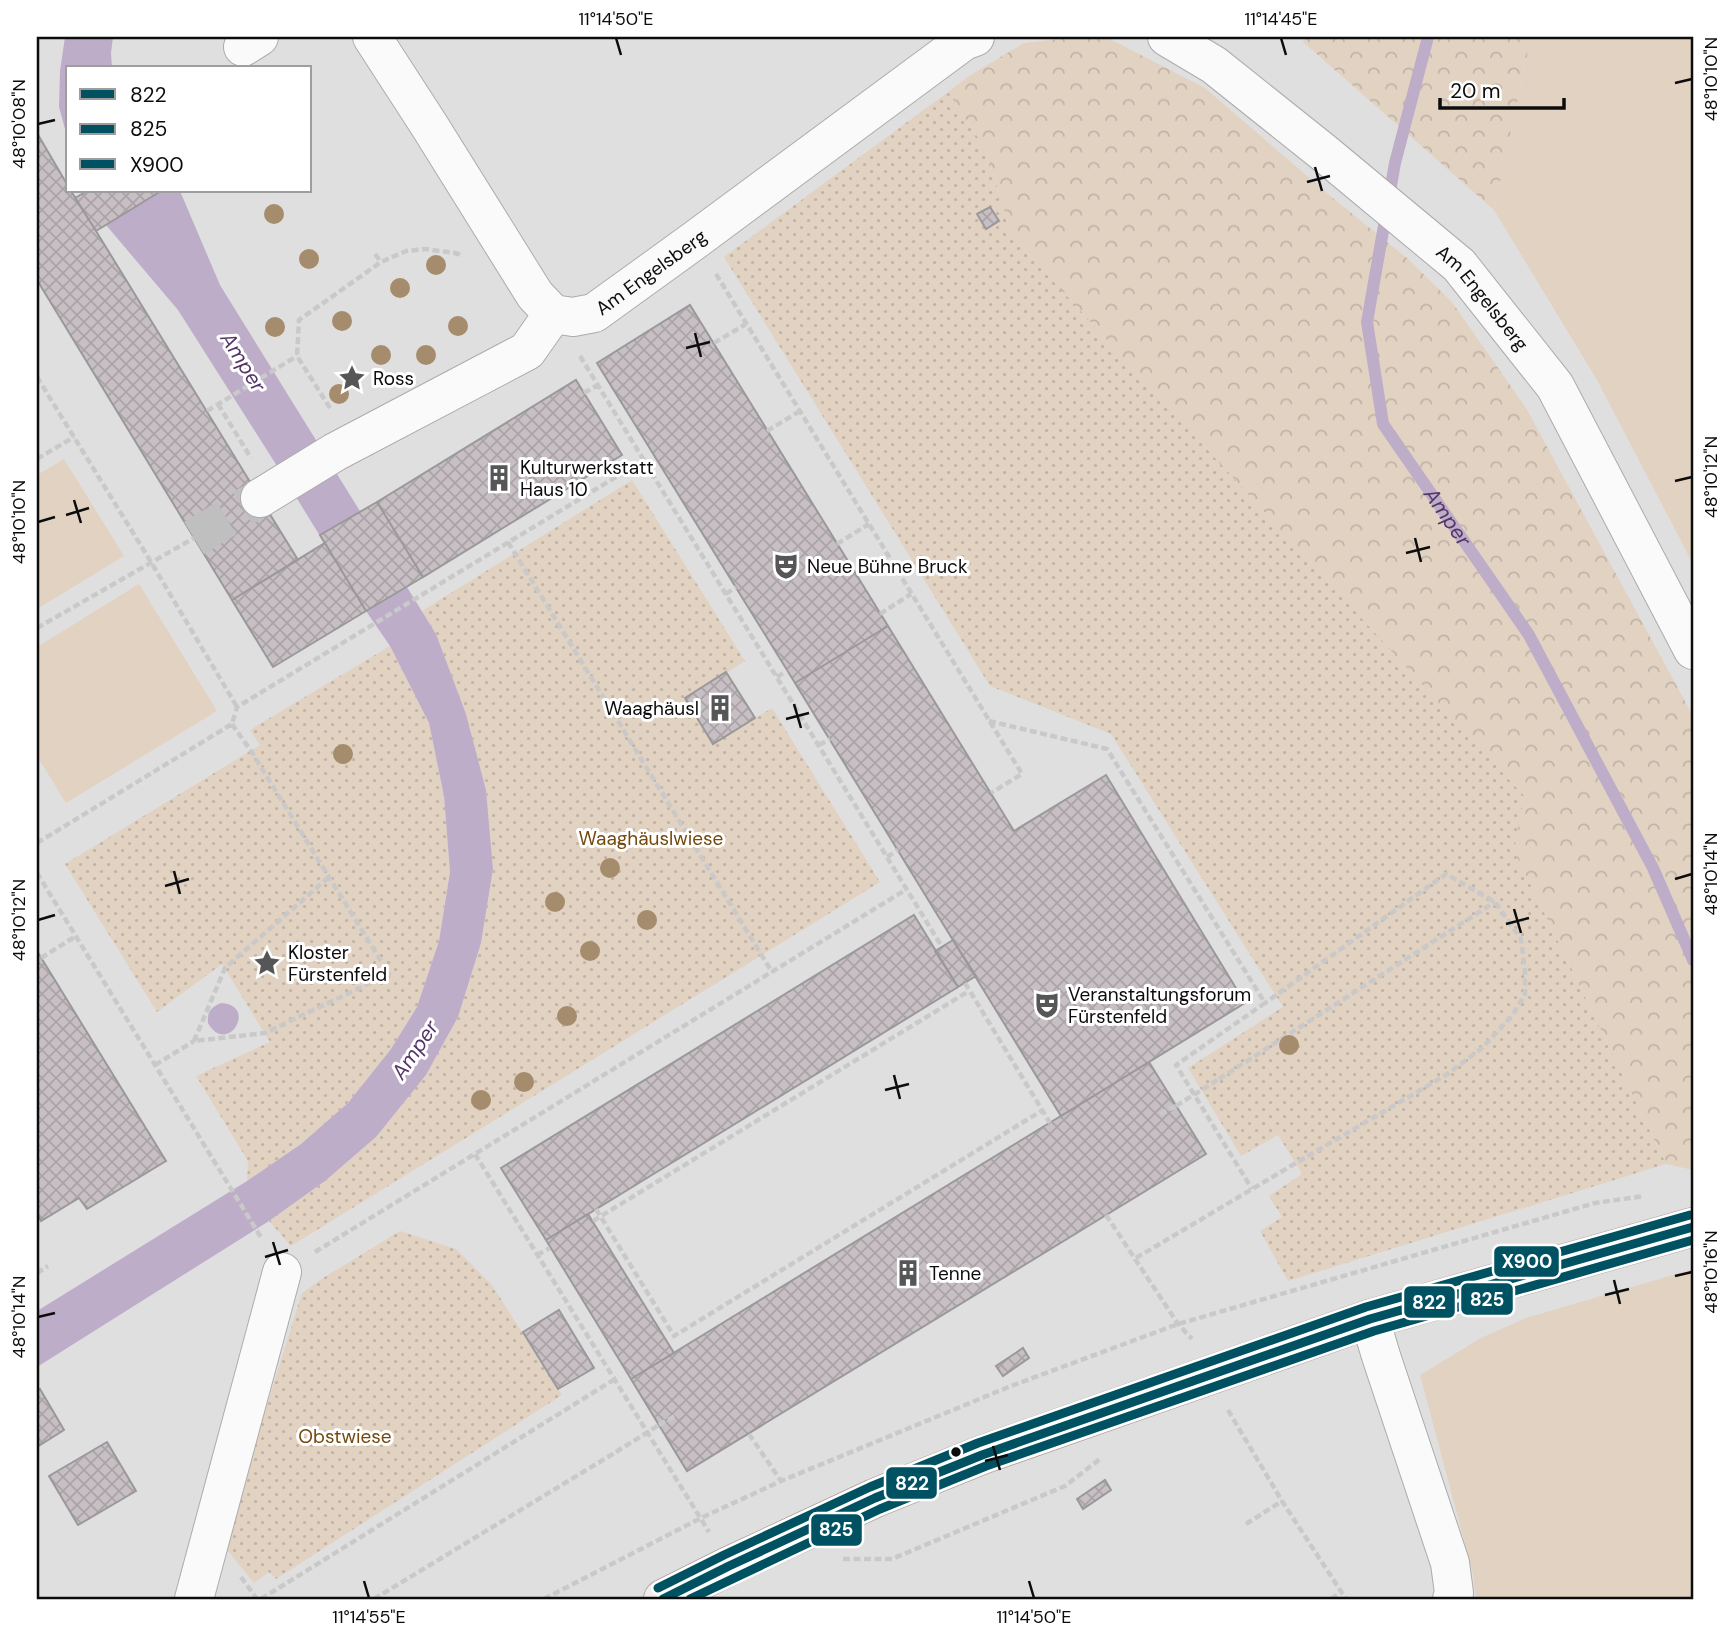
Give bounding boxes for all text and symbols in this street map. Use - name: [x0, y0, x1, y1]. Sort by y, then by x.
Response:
- text: 11°14'50"E: [579, 7, 653, 31]
- text: 11°14'45"E: [1245, 7, 1317, 31]
- text: 48°10'10"N: [1699, 37, 1723, 121]
- legend: [66, 66, 312, 192]
- scale bar: [1440, 66, 1564, 110]
- text: 20 m: [1450, 77, 1501, 105]
- text: 48°10'08"N: [7, 79, 31, 169]
- text: 822: [130, 81, 167, 109]
- text: 825: [130, 115, 167, 143]
- text: X900: [130, 151, 184, 179]
- street label: Am Engelsberg: [590, 223, 712, 321]
- street label: Am Engelsberg: [1431, 239, 1535, 356]
- water label: Amper: [213, 326, 273, 398]
- place icon: Ross: [337, 363, 367, 393]
- place label: Ross: [373, 366, 414, 391]
- text: 48°10'12"N: [1699, 436, 1723, 518]
- place label: Kulturwerkstatt Haus 10: [520, 455, 654, 502]
- building icon: Kulturwerkstatt Haus 10: [484, 463, 514, 493]
- text: 48°10'10"N: [7, 480, 31, 564]
- water label: Amper: [1417, 481, 1478, 553]
- theatre icon: Neue Bühne Bruck: [771, 551, 801, 581]
- place label: Neue Bühne Bruck: [807, 554, 968, 579]
- building icon: Waaghäusl: [705, 693, 735, 723]
- place label: Waaghäusl: [604, 696, 699, 721]
- park label: Waaghäuslwiese: [579, 826, 723, 851]
- text: 48°10'14"N: [1699, 832, 1723, 916]
- text: 48°10'12"N: [7, 879, 31, 961]
- place label: Kloster Fürstenfeld: [288, 940, 387, 987]
- place icon: Kloster Fürstenfeld: [252, 948, 282, 978]
- place label: Veranstaltungsforum Fürstenfeld: [1068, 982, 1251, 1029]
- theatre icon: Veranstaltungsforum Fürstenfeld: [1032, 990, 1062, 1020]
- water label: Amper: [385, 1014, 446, 1086]
- text: 48°10'16"N: [1699, 1230, 1723, 1314]
- line badge: X900: [1493, 1245, 1560, 1278]
- text: X900: [1502, 1249, 1552, 1274]
- building icon: Tenne: [893, 1258, 923, 1288]
- place label: Tenne: [929, 1261, 981, 1286]
- text: 48°10'14"N: [7, 1275, 31, 1359]
- line badge: 825: [1460, 1282, 1514, 1316]
- line badge: 822: [1403, 1285, 1456, 1319]
- text: 825: [1470, 1287, 1504, 1312]
- text: 822: [1412, 1290, 1446, 1315]
- park label: Obstwiese: [298, 1424, 392, 1449]
- unlabelled marker: [949, 1445, 963, 1459]
- line badge: 822: [885, 1466, 938, 1500]
- text: 822: [895, 1471, 929, 1496]
- line badge: 825: [810, 1513, 863, 1547]
- text: 825: [819, 1517, 853, 1542]
- text: 11°14'55"E: [332, 1605, 406, 1629]
- text: 11°14'50"E: [997, 1605, 1071, 1629]

